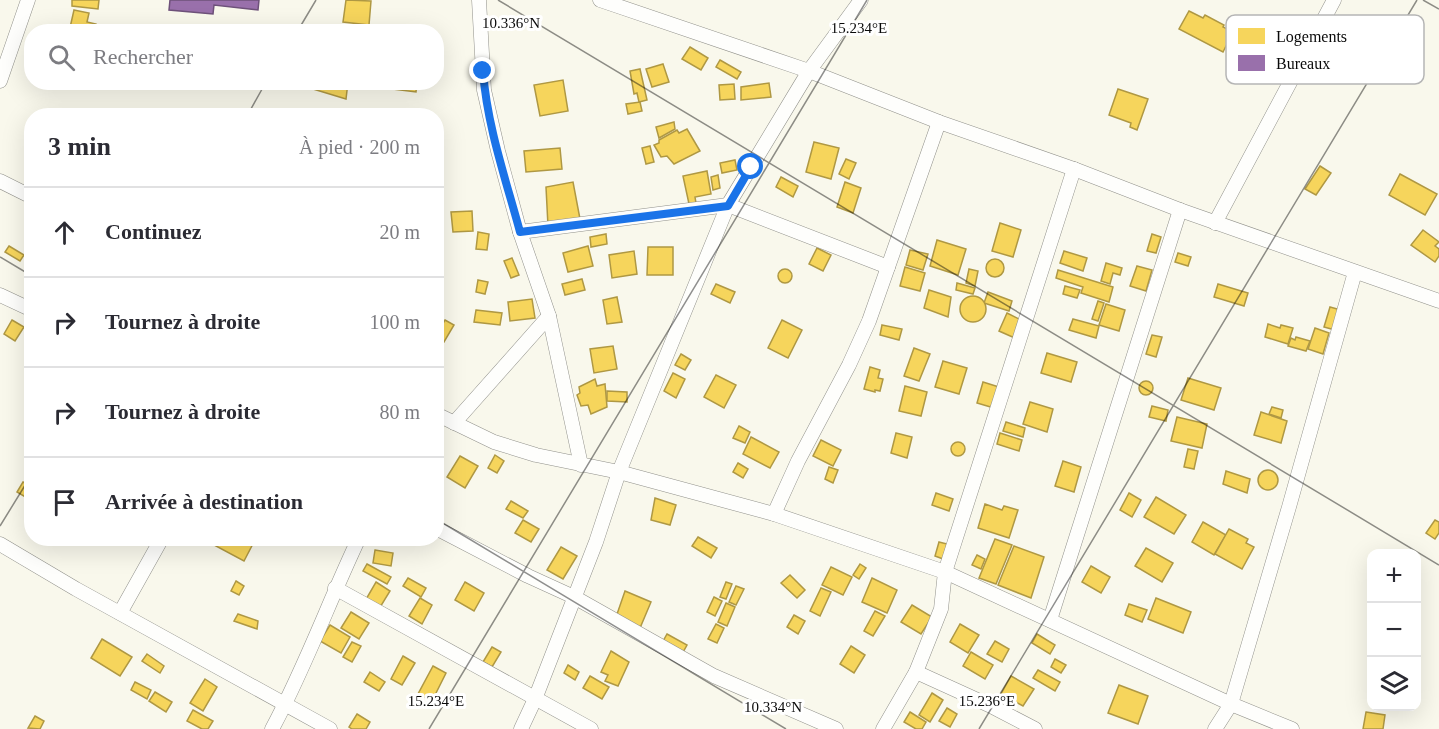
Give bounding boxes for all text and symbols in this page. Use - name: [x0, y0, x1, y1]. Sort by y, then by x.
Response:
- text: 10.336°N: [482, 15, 540, 31]
- legend: [1226, 15, 1424, 84]
- text: 15.234°E: [831, 20, 887, 36]
- search box: [24, 24, 444, 90]
- text: Logements: [1276, 28, 1347, 46]
- icon: search: [45, 41, 78, 74]
- text: Rechercher: [93, 44, 193, 69]
- text: Bureaux: [1276, 55, 1330, 72]
- route end: [469, 57, 495, 83]
- text: 3 min: [48, 132, 111, 161]
- text: À pied · 200 m: [299, 136, 420, 158]
- route start: [737, 153, 763, 179]
- icon: ahead: [48, 216, 81, 249]
- text: Continuez: [105, 219, 202, 244]
- text: 20 m: [379, 221, 420, 243]
- icon: right: [48, 306, 81, 339]
- text: Tournez à droite: [105, 309, 260, 334]
- text: 100 m: [369, 311, 420, 333]
- icon: right: [48, 396, 81, 429]
- text: Tournez à droite: [105, 399, 260, 424]
- text: 80 m: [379, 401, 420, 423]
- icon: arrive: [48, 486, 81, 519]
- text: Arrivée à destination: [105, 489, 303, 514]
- map controls: [1367, 549, 1421, 711]
- button: +: [1367, 549, 1421, 603]
- button: −: [1367, 603, 1421, 657]
- button: layers: [1367, 657, 1421, 711]
- text: 15.234°E: [408, 693, 464, 709]
- text: 15.236°E: [959, 693, 1015, 709]
- text: 10.334°N: [744, 699, 802, 715]

